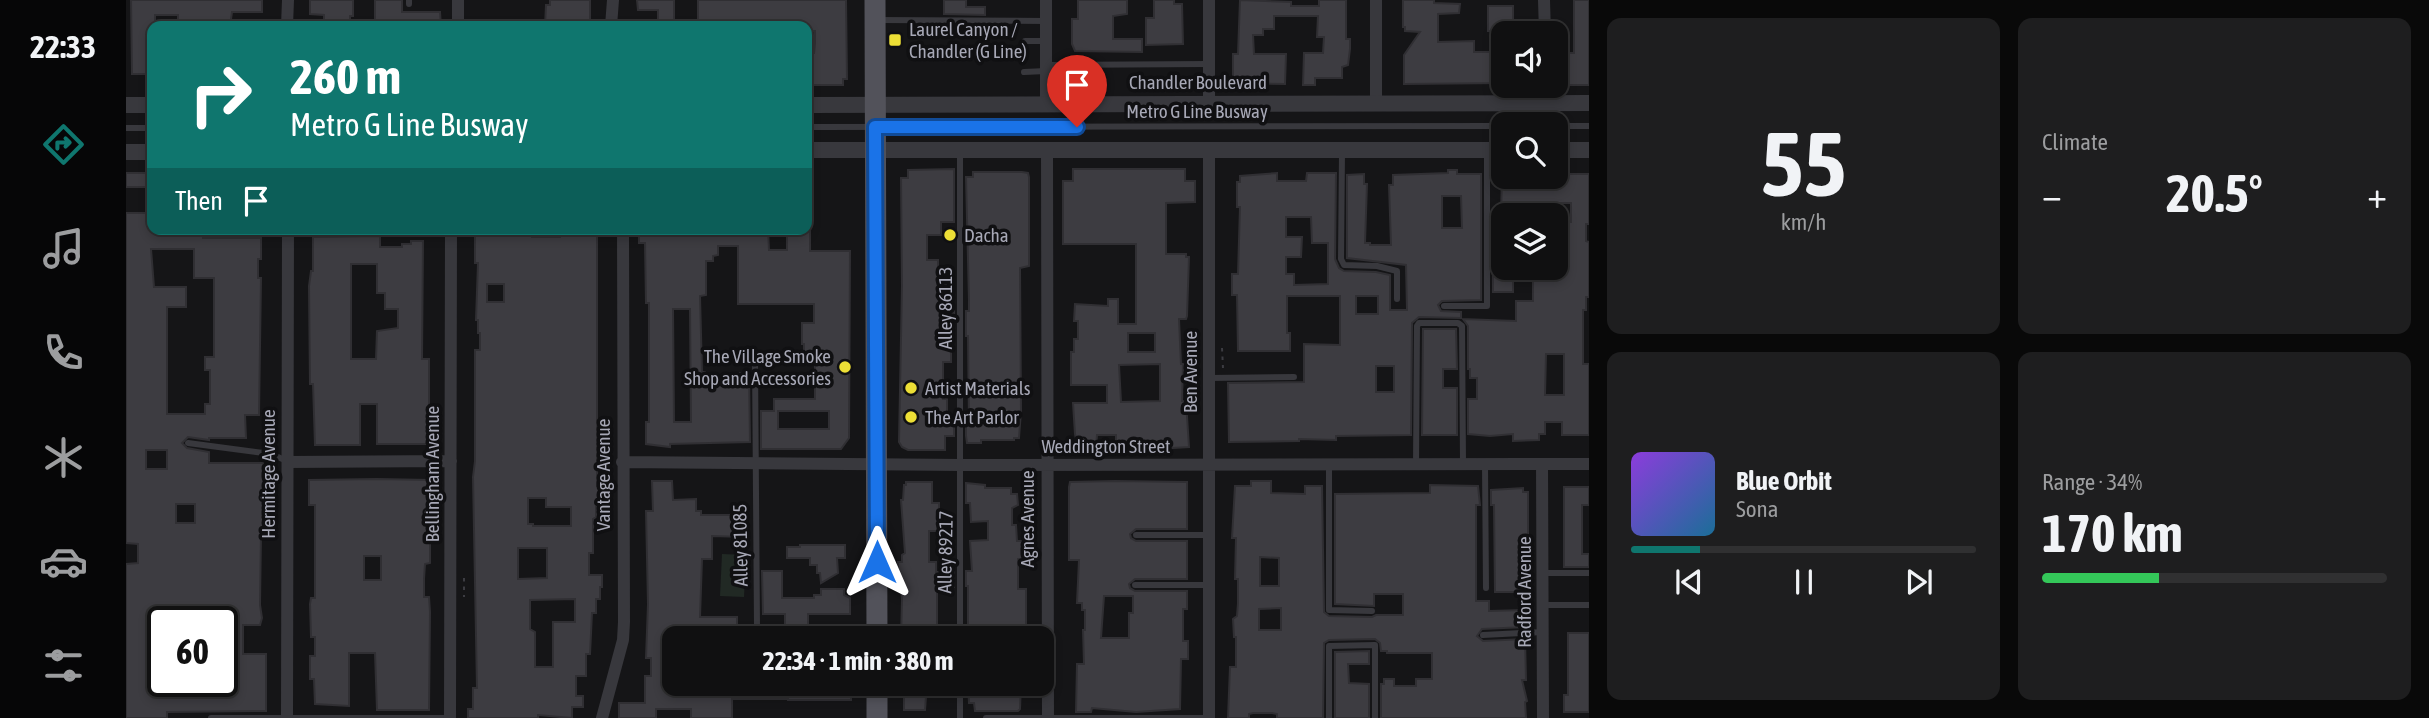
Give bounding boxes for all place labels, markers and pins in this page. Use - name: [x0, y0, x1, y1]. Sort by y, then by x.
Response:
- place label: Laurel Canyon / Chandler (G Line): [909, 18, 1027, 62]
- marker: Laurel Canyon / Chandler (G Line): [887, 32, 903, 48]
- pin: [1047, 55, 1107, 127]
- place label: Dacha: [964, 224, 1009, 246]
- marker: Dacha: [942, 227, 958, 243]
- place label: The Village Smoke Shop and Accessories: [684, 345, 831, 389]
- marker: The Village Smoke Shop and Accessories: [837, 359, 853, 375]
- place label: Artist Materials: [925, 377, 1031, 399]
- marker: Artist Materials: [903, 380, 919, 396]
- place label: The Art Parlor: [925, 406, 1019, 428]
- marker: The Art Parlor: [903, 409, 919, 425]

